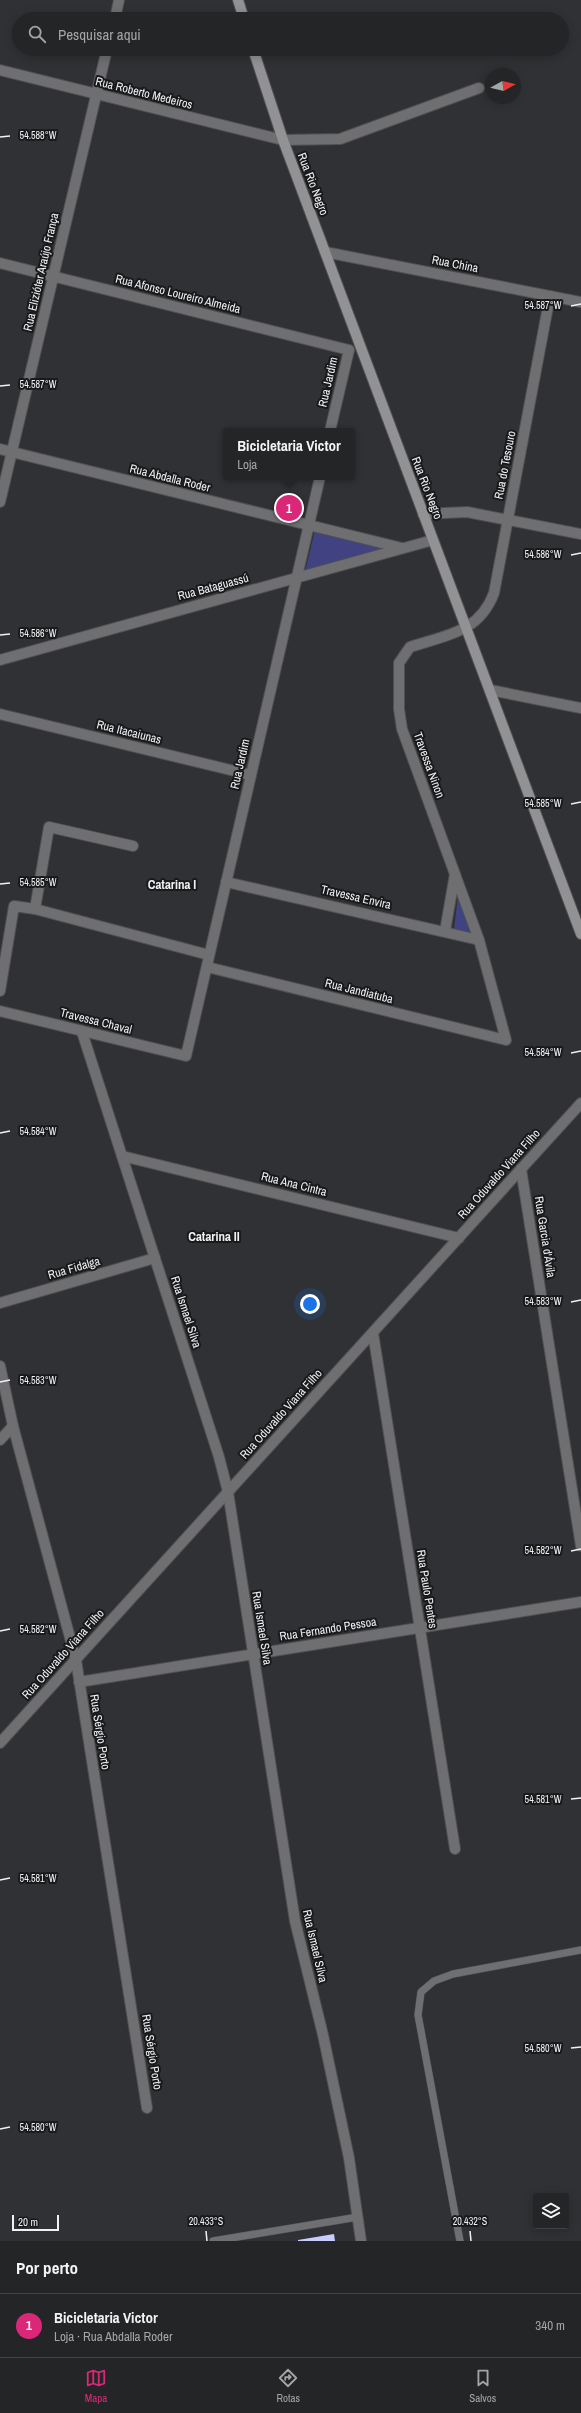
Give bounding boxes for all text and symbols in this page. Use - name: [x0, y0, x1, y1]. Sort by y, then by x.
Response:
- search box: [12, 12, 569, 56]
- icon: search: [26, 23, 48, 45]
- text: Pesquisar aqui: [58, 24, 141, 45]
- north arrow: [485, 68, 521, 104]
- street label: Rua Roberto Medeiros: [94, 73, 194, 113]
- text: 54.588°W: [20, 129, 57, 142]
- street label: Rua Rio Negro: [294, 150, 332, 218]
- street label: Rua Elizióter Araújo França: [20, 211, 63, 333]
- street label: Rua China: [430, 252, 480, 276]
- street label: Rua Afonso Loureiro Almeida: [114, 271, 243, 317]
- text: 54.587°W: [525, 299, 562, 312]
- street label: Rua Jardim: [314, 355, 342, 409]
- text: 54.587°W: [20, 378, 57, 391]
- popup: [223, 428, 355, 480]
- street label: Rua do Tesouro: [491, 429, 519, 501]
- text: Bicicletaria Victor: [237, 435, 341, 456]
- street label: Rua Rio Negro: [408, 454, 446, 522]
- text: Loja: [237, 456, 257, 473]
- street label: Rua Abdalla Roder: [128, 460, 213, 496]
- pin: 1: [276, 493, 302, 523]
- text: 54.586°W: [525, 548, 562, 561]
- street label: Rua Bataguassú: [176, 570, 250, 604]
- text: 54.586°W: [20, 627, 57, 640]
- street label: Rua Itacaiunas: [95, 716, 163, 748]
- street label: Travessa Ninon: [410, 730, 448, 800]
- street label: Rua Jardim: [226, 737, 254, 791]
- text: 54.585°W: [525, 797, 562, 810]
- text: 54.585°W: [20, 876, 57, 889]
- district label: Catarina I: [148, 876, 196, 893]
- street label: Travessa Envira: [319, 881, 393, 913]
- street label: Rua Jandiatuba: [323, 975, 395, 1007]
- street label: Travessa Chaval: [58, 1004, 134, 1038]
- text: 54.584°W: [525, 1046, 562, 1059]
- text: 54.584°W: [20, 1125, 57, 1138]
- street label: Rua Oduvaldo Viana Filho: [454, 1126, 544, 1222]
- street label: Rua Ana Cintra: [259, 1168, 329, 1200]
- street label: Rua Garcia d'Ávila: [531, 1195, 559, 1279]
- district label: Catarina II: [188, 1228, 240, 1245]
- street label: Rua Fidalga: [46, 1253, 102, 1283]
- street label: Rua Ismael Silva: [167, 1274, 205, 1350]
- your location: [300, 1294, 320, 1314]
- text: 54.583°W: [525, 1295, 562, 1308]
- street label: Rua Oduvaldo Viana Filho: [236, 1366, 326, 1462]
- text: 54.583°W: [20, 1374, 57, 1387]
- text: 54.582°W: [525, 1544, 562, 1557]
- street label: Rua Paulo Pentes: [413, 1549, 441, 1629]
- street label: Rua Ismael Silva: [248, 1590, 276, 1666]
- street label: Rua Oduvaldo Viana Filho: [18, 1606, 108, 1702]
- street label: Rua Fernando Pessoa: [278, 1613, 378, 1645]
- text: 54.582°W: [20, 1623, 57, 1636]
- street label: Rua Sérgio Porto: [86, 1693, 114, 1771]
- text: 54.581°W: [525, 1793, 562, 1806]
- text: 54.581°W: [20, 1872, 57, 1885]
- street label: Rua Ismael Silva: [299, 1908, 331, 1985]
- street label: Rua Sérgio Porto: [138, 2013, 166, 2091]
- text: 54.580°W: [525, 2042, 562, 2055]
- text: 54.580°W: [20, 2121, 57, 2134]
- map controls: [533, 2193, 569, 2229]
- button: layers: [533, 2193, 569, 2229]
- scale bar: [12, 2213, 59, 2232]
- text: 20 m: [18, 2215, 38, 2229]
- text: 20.433°S: [189, 2215, 224, 2228]
- text: 20.432°S: [453, 2215, 488, 2228]
- text: Por perto: [16, 2256, 78, 2279]
- text: Bicicletaria Victor: [54, 2307, 158, 2328]
- text: 1: [26, 2317, 32, 2334]
- text: 340 m: [535, 2317, 565, 2334]
- text: Loja · Rua Abdalla Roder: [54, 2328, 173, 2345]
- tab: Mapa: [85, 2367, 107, 2405]
- tab: Rotas: [276, 2367, 300, 2405]
- tab: Salvos: [469, 2367, 496, 2405]

